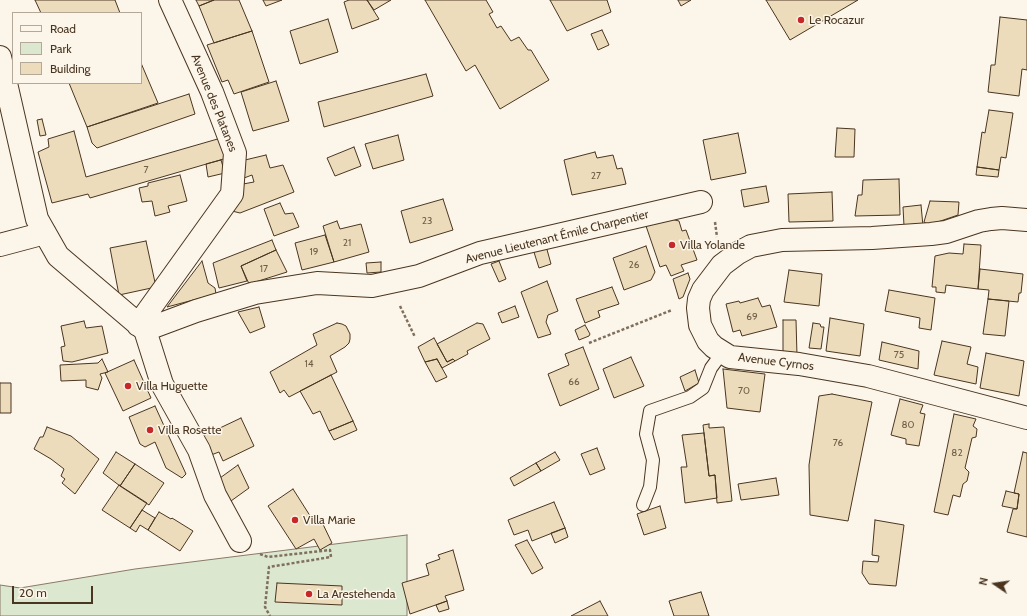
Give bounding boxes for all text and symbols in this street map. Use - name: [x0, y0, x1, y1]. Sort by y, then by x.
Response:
- legend: [12, 12, 142, 84]
- place label: Le Rocazur: [809, 13, 864, 27]
- marker: Le Rocazur: [796, 15, 806, 25]
- text: Road: [50, 21, 76, 36]
- text: Park: [50, 41, 72, 56]
- street label: Avenue des Platanes: [188, 52, 240, 154]
- text: Building: [50, 61, 91, 76]
- house number: 7: [143, 164, 149, 176]
- house number: 27: [591, 170, 601, 182]
- street label: Avenue Lieutenant Émile Charpentier: [464, 207, 650, 267]
- house number: 23: [422, 215, 432, 227]
- house number: 21: [343, 237, 351, 249]
- place label: Villa Yolande: [680, 238, 745, 252]
- marker: Villa Yolande: [667, 240, 677, 250]
- house number: 19: [310, 246, 318, 258]
- house number: 26: [629, 259, 639, 271]
- house number: 17: [260, 263, 268, 275]
- house number: 69: [746, 311, 758, 323]
- house number: 75: [894, 349, 904, 361]
- street label: Avenue Cyrnos: [737, 350, 815, 374]
- house number: 14: [304, 358, 314, 370]
- house number: 66: [568, 376, 580, 388]
- place label: Villa Huguette: [136, 379, 208, 393]
- marker: Villa Huguette: [123, 381, 133, 391]
- house number: 70: [738, 385, 750, 397]
- house number: 80: [901, 419, 915, 431]
- place label: Villa Rosette: [158, 423, 221, 437]
- marker: Villa Rosette: [145, 425, 155, 435]
- house number: 76: [833, 437, 843, 449]
- house number: 82: [951, 447, 963, 459]
- place label: Villa Marie: [303, 513, 355, 527]
- marker: Villa Marie: [290, 515, 300, 525]
- north arrow: [975, 564, 1015, 604]
- text: N: [976, 576, 991, 587]
- scale bar: [14, 578, 95, 604]
- text: 20 m: [19, 585, 47, 600]
- place label: La Arestehenda: [317, 587, 396, 601]
- marker: La Arestehenda: [304, 589, 314, 599]

